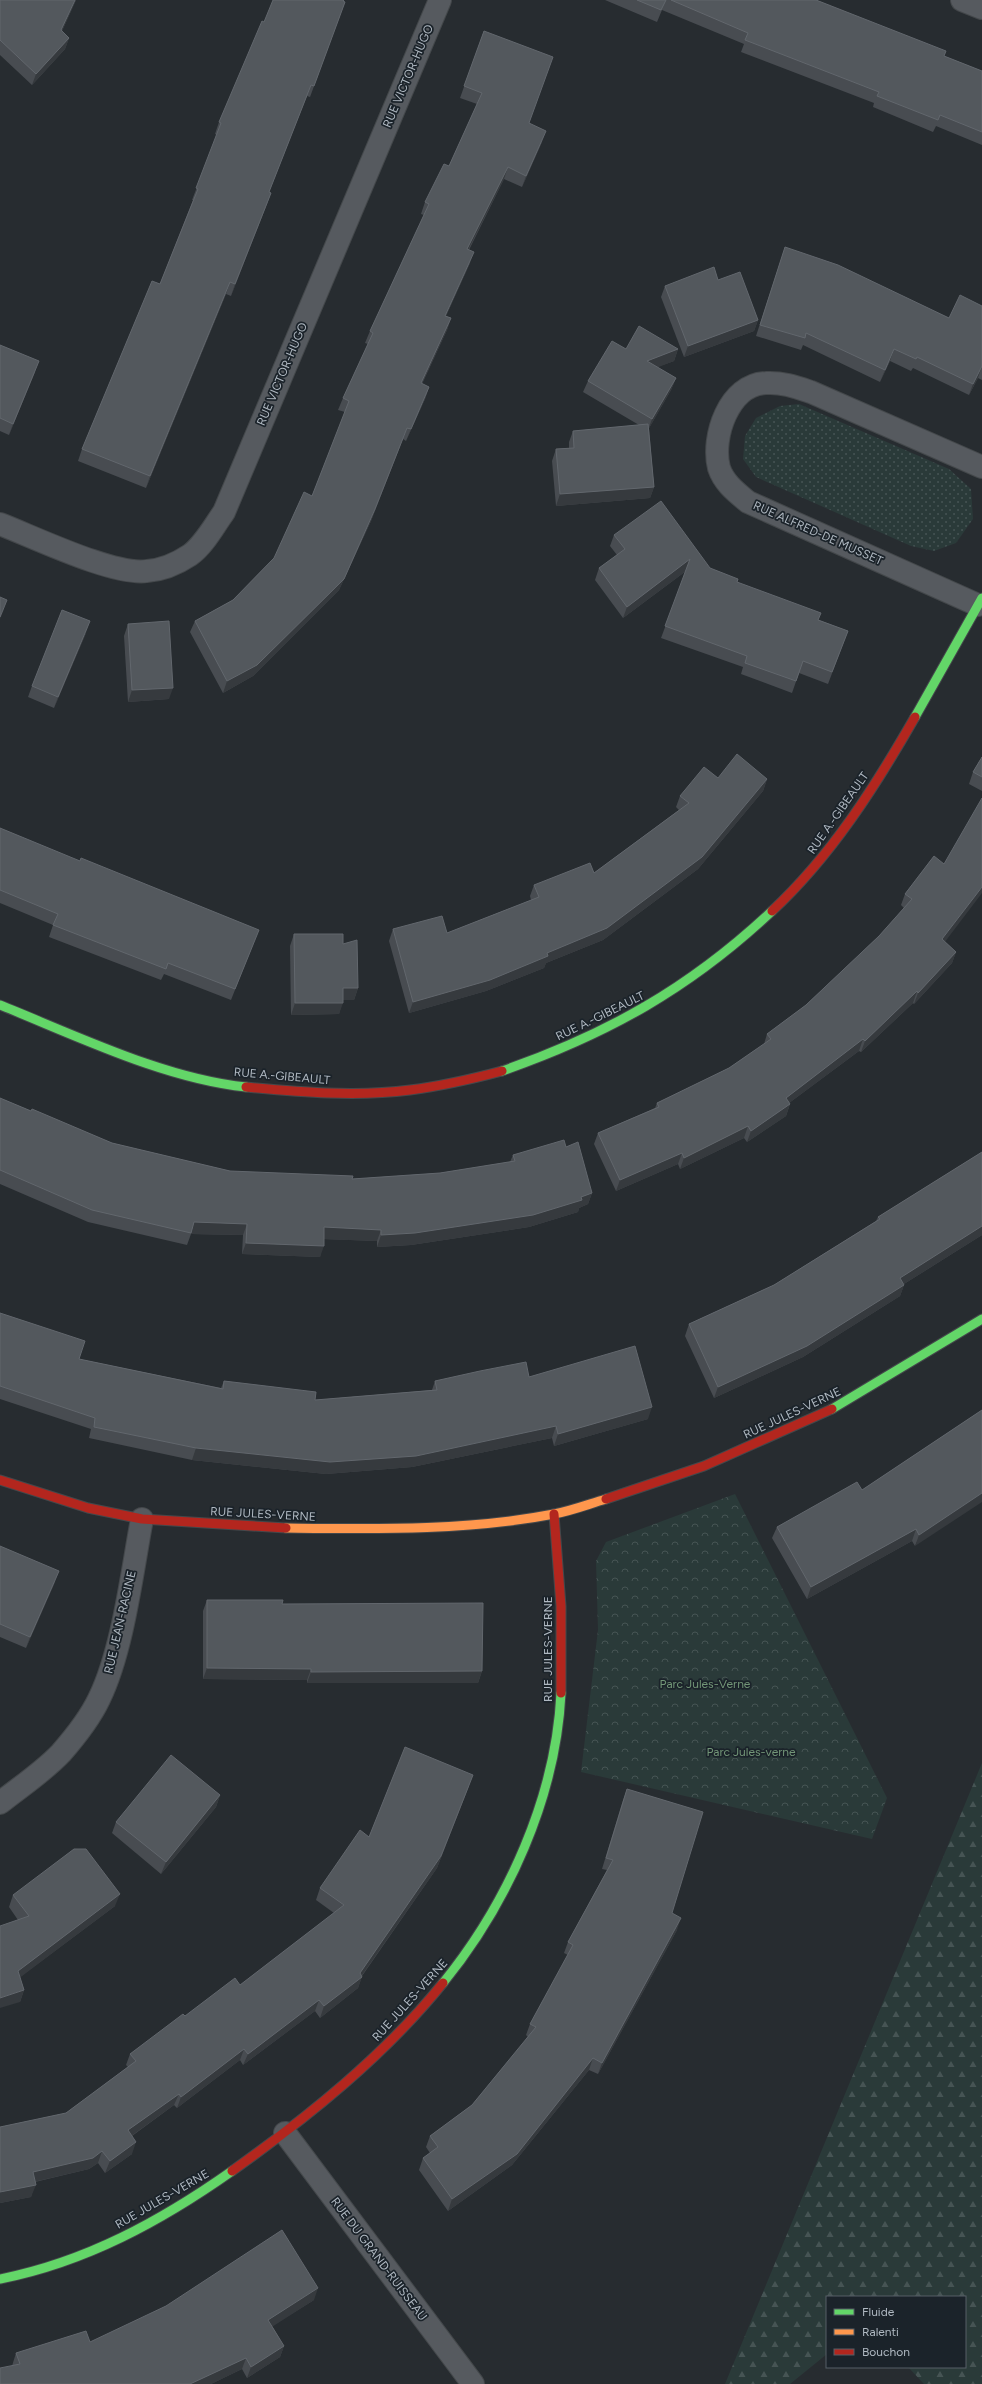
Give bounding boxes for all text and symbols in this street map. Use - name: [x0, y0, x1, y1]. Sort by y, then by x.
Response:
- street label: RUE VICTOR-HUGO: [380, 22, 436, 130]
- street label: RUE VICTOR-HUGO: [254, 320, 310, 428]
- street label: RUE ALFRED-DE MUSSET: [751, 498, 885, 568]
- street label: RUE A.-GIBEAULT: [804, 769, 872, 857]
- street label: RUE A.-GIBEAULT: [553, 988, 647, 1044]
- street label: RUE A.-GIBEAULT: [233, 1065, 331, 1087]
- street label: RUE JULES-VERNE: [741, 1384, 843, 1442]
- street label: RUE JULES-VERNE: [210, 1504, 316, 1524]
- street label: RUE JEAN-RACINE: [101, 1569, 139, 1675]
- street label: RUE JULES-VERNE: [541, 1596, 555, 1702]
- park label: Parc Jules-Verne: [660, 1677, 751, 1691]
- park label: Parc Jules-verne: [706, 1745, 796, 1759]
- street label: RUE JULES-VERNE: [369, 1956, 451, 2044]
- street label: RUE JULES-VERNE: [113, 2166, 211, 2232]
- street label: RUE DU GRAND-RUISSEAU: [328, 2195, 430, 2323]
- legend: [826, 2296, 966, 2368]
- text: Fluide: [862, 2305, 895, 2319]
- text: Ralenti: [862, 2325, 899, 2339]
- text: Bouchon: [862, 2345, 910, 2359]

